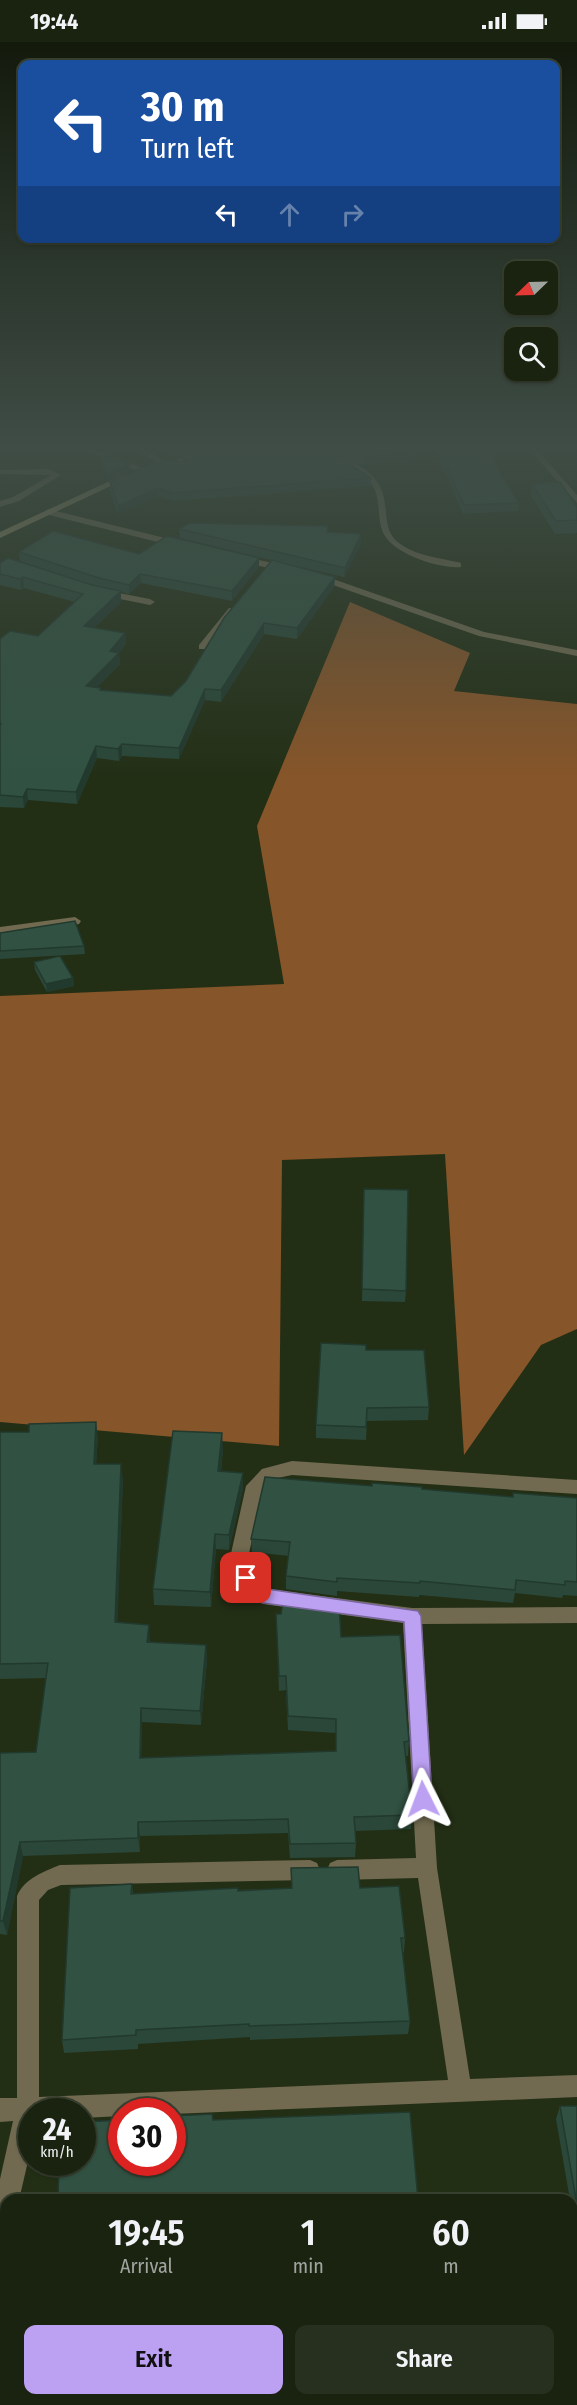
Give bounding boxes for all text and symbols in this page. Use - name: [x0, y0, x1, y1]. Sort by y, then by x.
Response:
- text: 19:44: [30, 8, 78, 35]
- text: 30 m: [141, 82, 225, 132]
- icon: left: [42, 84, 120, 162]
- text: Turn left: [141, 133, 234, 165]
- icon: left: [210, 198, 243, 231]
- icon: ahead: [273, 198, 306, 231]
- icon: right: [336, 198, 369, 231]
- north arrow: [504, 261, 558, 315]
- map controls: [504, 261, 558, 381]
- button: search: [504, 327, 558, 381]
- pin: [220, 1552, 271, 1603]
- icon: arrive: [229, 1561, 262, 1594]
- position arrow: [391, 1767, 455, 1831]
- speed limit sign: 30: [108, 2098, 186, 2176]
- text: 24: [43, 2112, 71, 2148]
- text: km/h: [40, 2143, 74, 2161]
- text: 19:45: [108, 2211, 185, 2255]
- text: 1: [301, 2211, 316, 2255]
- text: 60: [432, 2211, 470, 2255]
- text: Arrival: [120, 2254, 173, 2278]
- text: min: [293, 2254, 324, 2278]
- text: m: [443, 2254, 459, 2278]
- button: Exit: [24, 2325, 283, 2394]
- button: Share: [295, 2325, 554, 2394]

